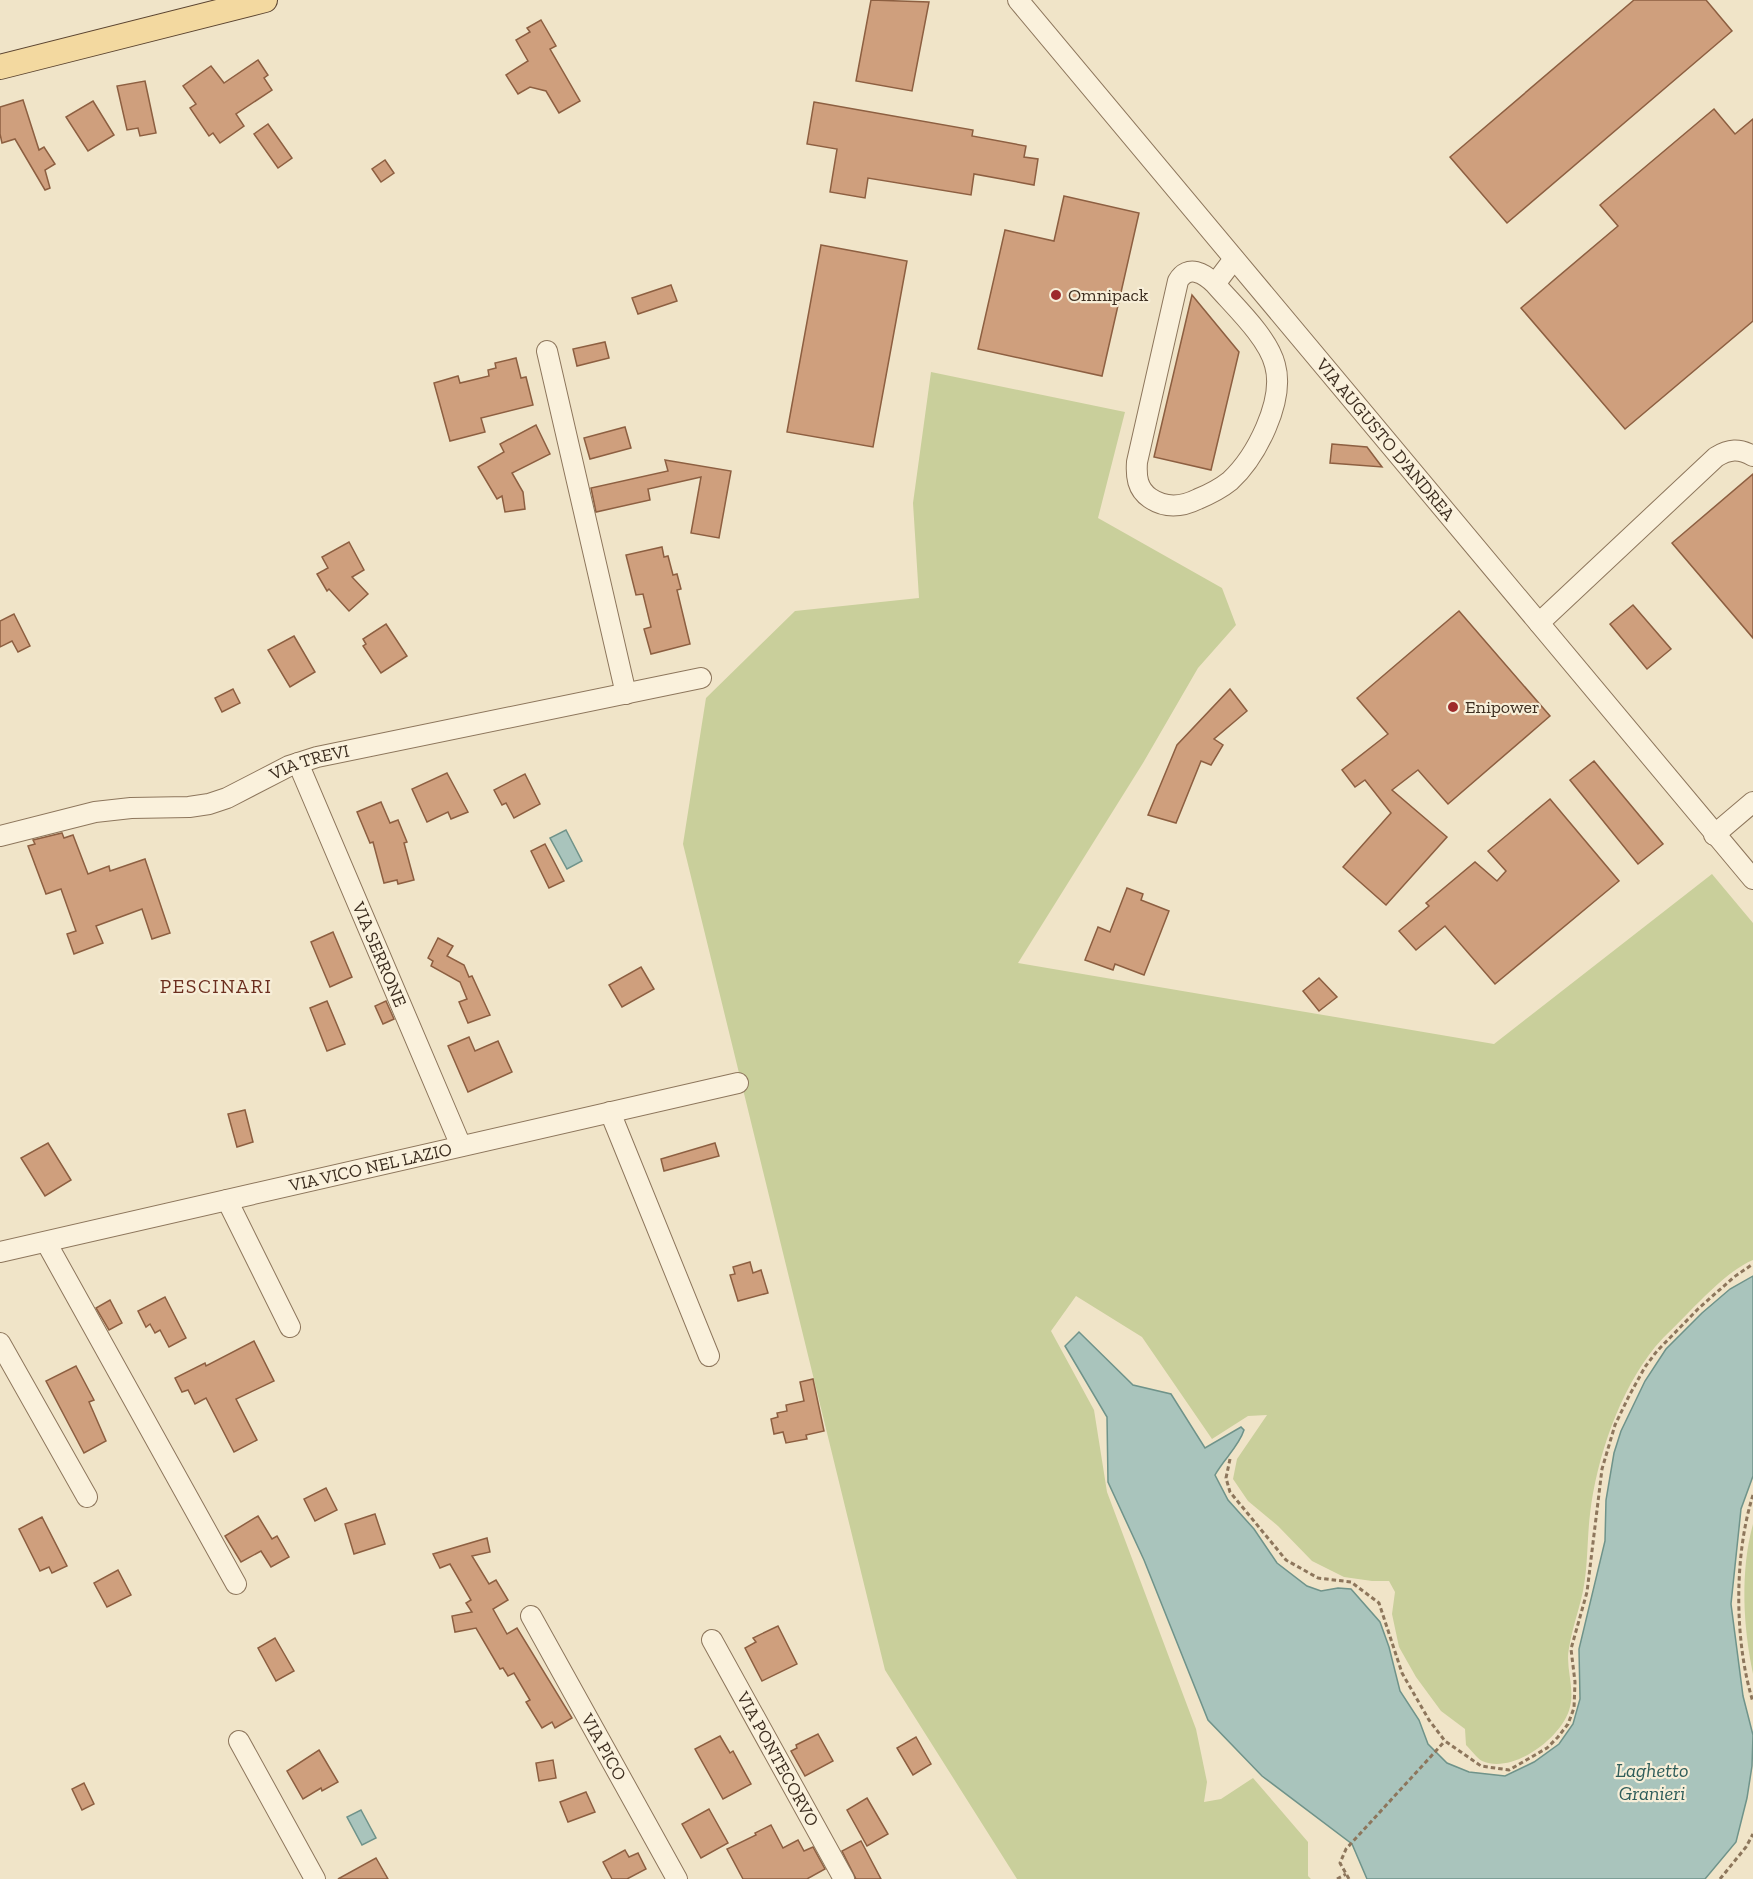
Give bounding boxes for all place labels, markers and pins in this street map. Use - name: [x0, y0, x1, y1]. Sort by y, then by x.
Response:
- place label: Omnipack: [1068, 284, 1149, 306]
- marker: Omnipack: [1049, 288, 1063, 302]
- place label: Enipower: [1465, 696, 1540, 718]
- marker: Enipower: [1446, 700, 1460, 714]

